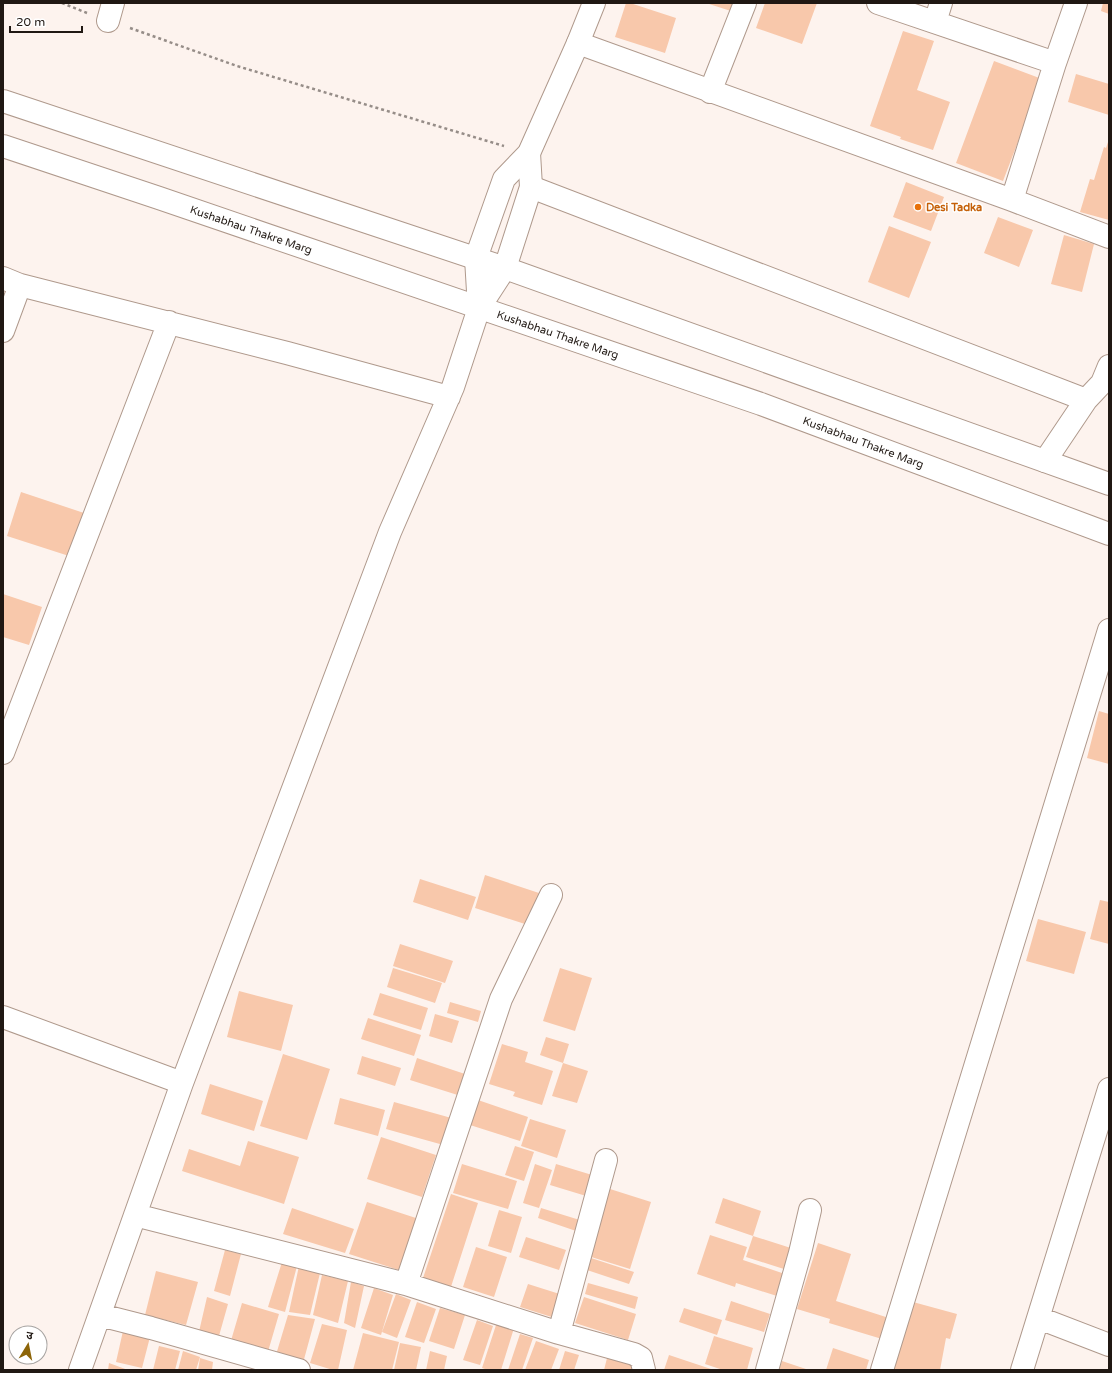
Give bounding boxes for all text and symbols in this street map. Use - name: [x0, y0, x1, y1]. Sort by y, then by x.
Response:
- scale bar: [10, 8, 82, 34]
- text: 20 m: [16, 15, 45, 29]
- place label: Desi Tadka: [926, 201, 982, 214]
- marker: Desi Tadka: [913, 202, 923, 212]
- street label: Kushabhau Thakre Marg: [188, 203, 314, 257]
- street label: Kushabhau Thakre Marg: [495, 308, 620, 362]
- street label: Kushabhau Thakre Marg: [801, 414, 926, 471]
- north arrow: [8, 1325, 48, 1365]
- text: उ: [25, 1329, 35, 1343]

